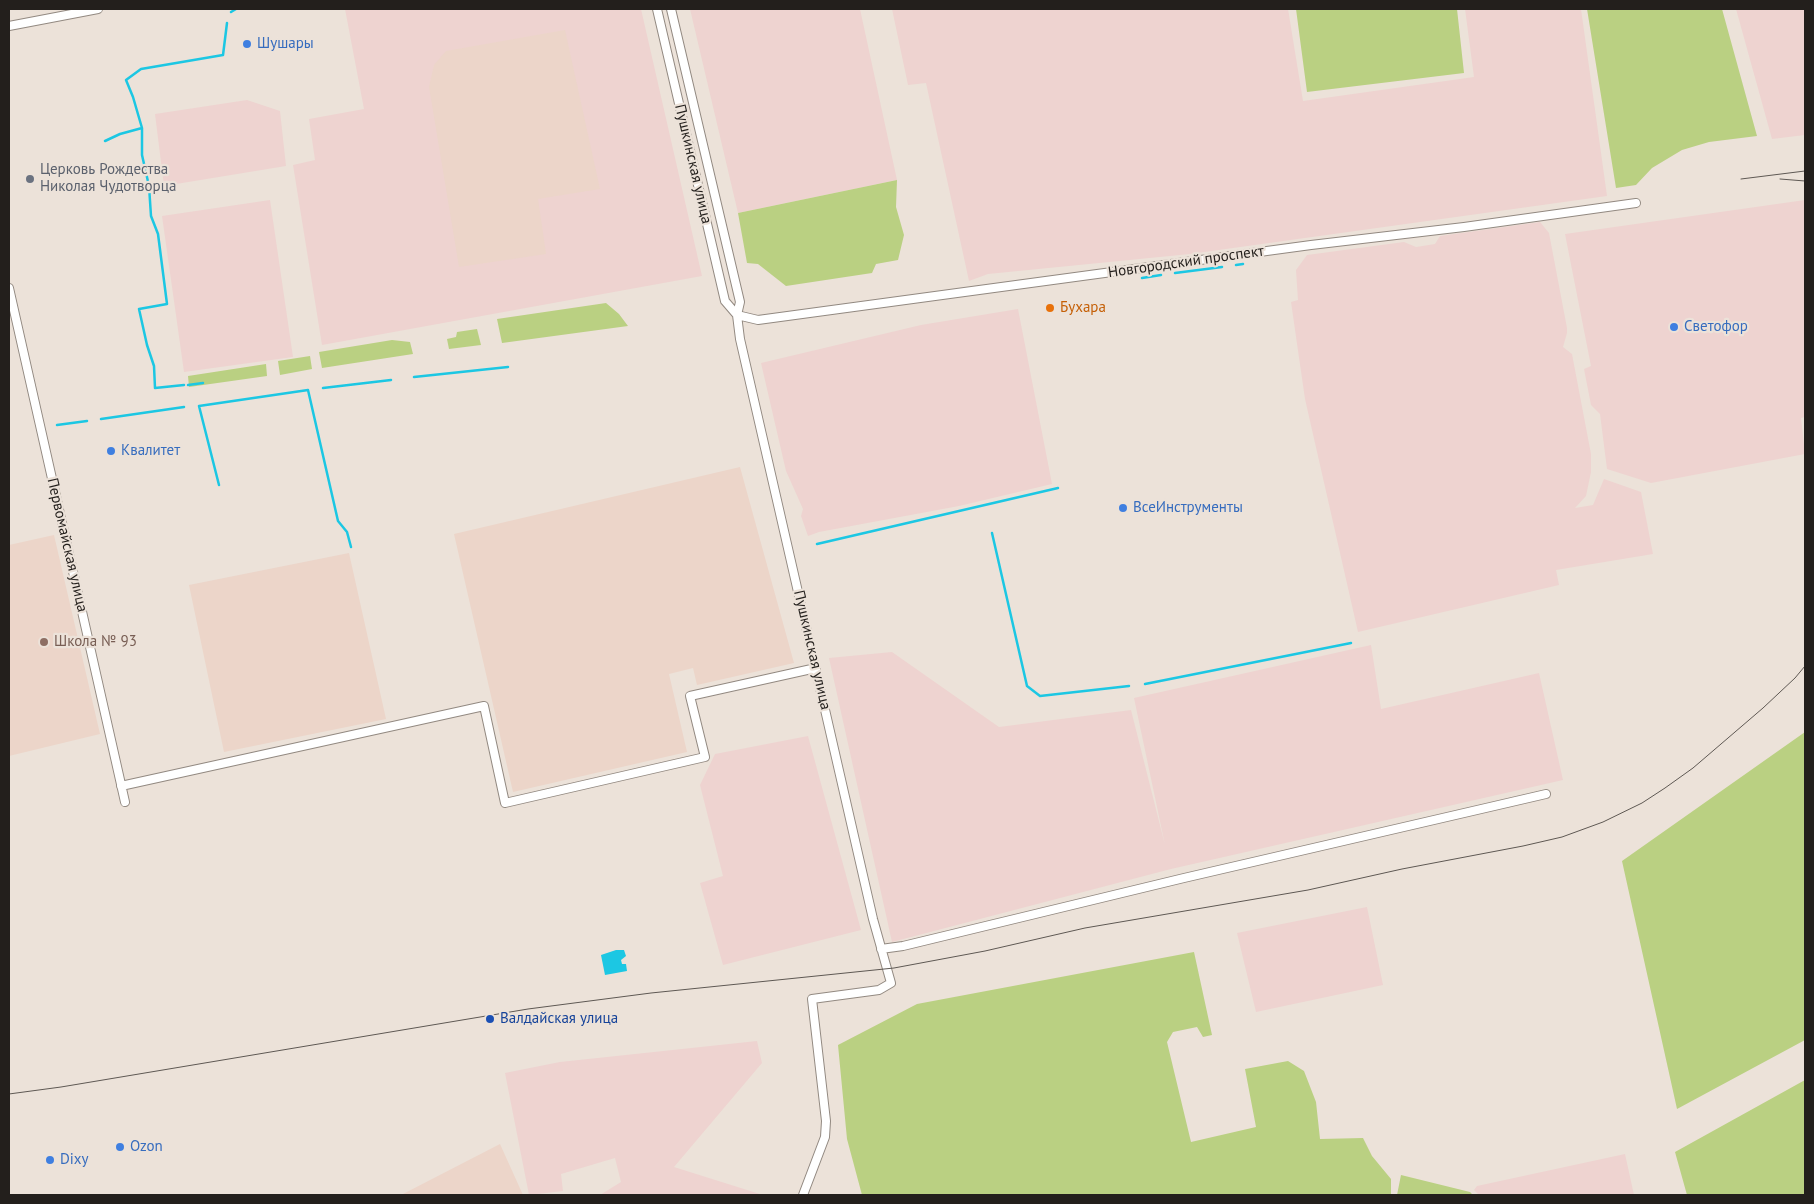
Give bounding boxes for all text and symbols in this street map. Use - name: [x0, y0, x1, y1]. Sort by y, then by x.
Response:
- place label: Шушары: [257, 35, 314, 53]
- marker: Шушары: [241, 38, 253, 50]
- street label: Пушкинская улица: [671, 103, 715, 225]
- place label: Церковь Рождества Николая Чудотворца: [40, 161, 176, 196]
- marker: Церковь Рождества Николая Чудотворца: [24, 173, 36, 185]
- street label: Новгородский проспект: [1107, 242, 1265, 282]
- place label: Бухара: [1060, 299, 1106, 317]
- marker: Бухара: [1044, 302, 1056, 314]
- place label: Светофор: [1684, 318, 1748, 336]
- marker: Светофор: [1668, 321, 1680, 333]
- place label: Квалитет: [121, 442, 180, 460]
- marker: Квалитет: [105, 445, 117, 457]
- street label: Первомайская улица: [43, 476, 91, 614]
- place label: ВсеИнструменты: [1133, 499, 1243, 517]
- marker: ВсеИнструменты: [1117, 502, 1129, 514]
- street label: Пушкинская улица: [790, 589, 834, 711]
- place label: Школа № 93: [54, 633, 137, 651]
- marker: Школа № 93: [38, 636, 50, 648]
- place label: Валдайская улица: [500, 1010, 618, 1028]
- marker: Валдайская улица: [484, 1013, 496, 1025]
- place label: Ozon: [130, 1138, 163, 1156]
- marker: Ozon: [114, 1141, 126, 1153]
- place label: Dixy: [60, 1151, 88, 1169]
- marker: Dixy: [44, 1154, 56, 1166]

